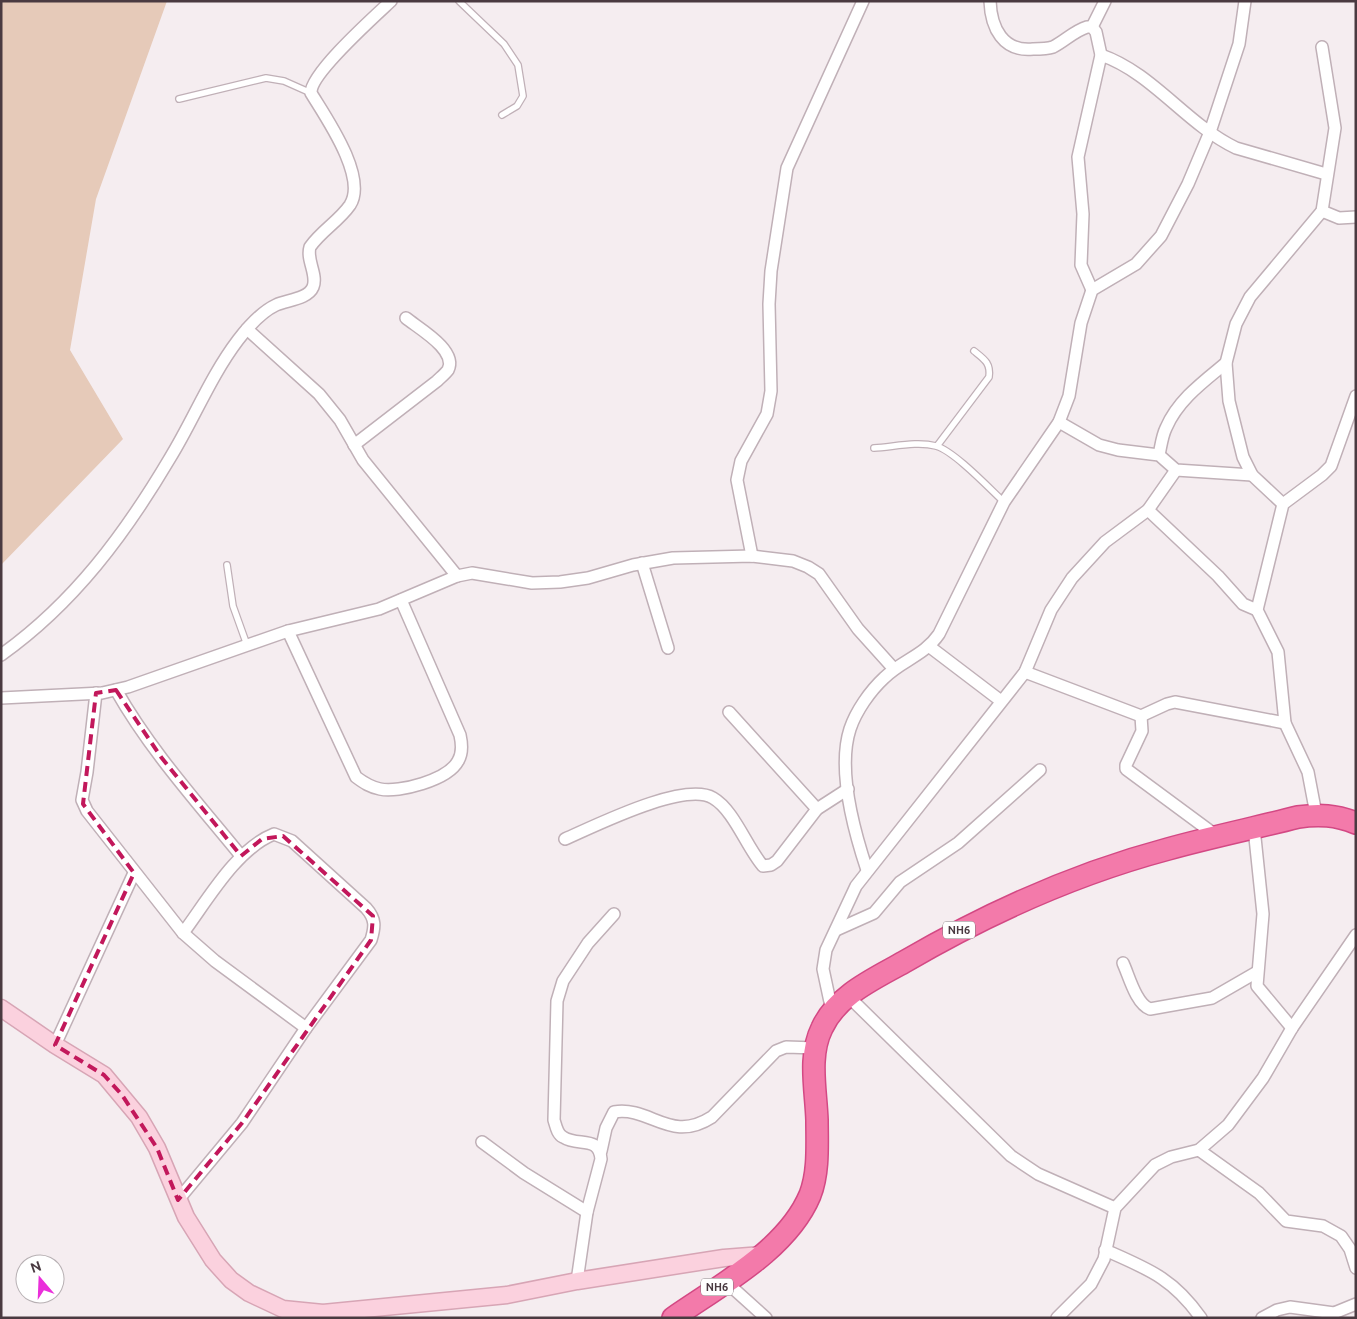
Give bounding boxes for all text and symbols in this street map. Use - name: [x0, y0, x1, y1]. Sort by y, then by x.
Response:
- road number: NH6: [943, 922, 975, 938]
- north arrow: [15, 1254, 65, 1304]
- text: N: [28, 1257, 43, 1276]
- road number: NH6: [701, 1278, 733, 1295]

